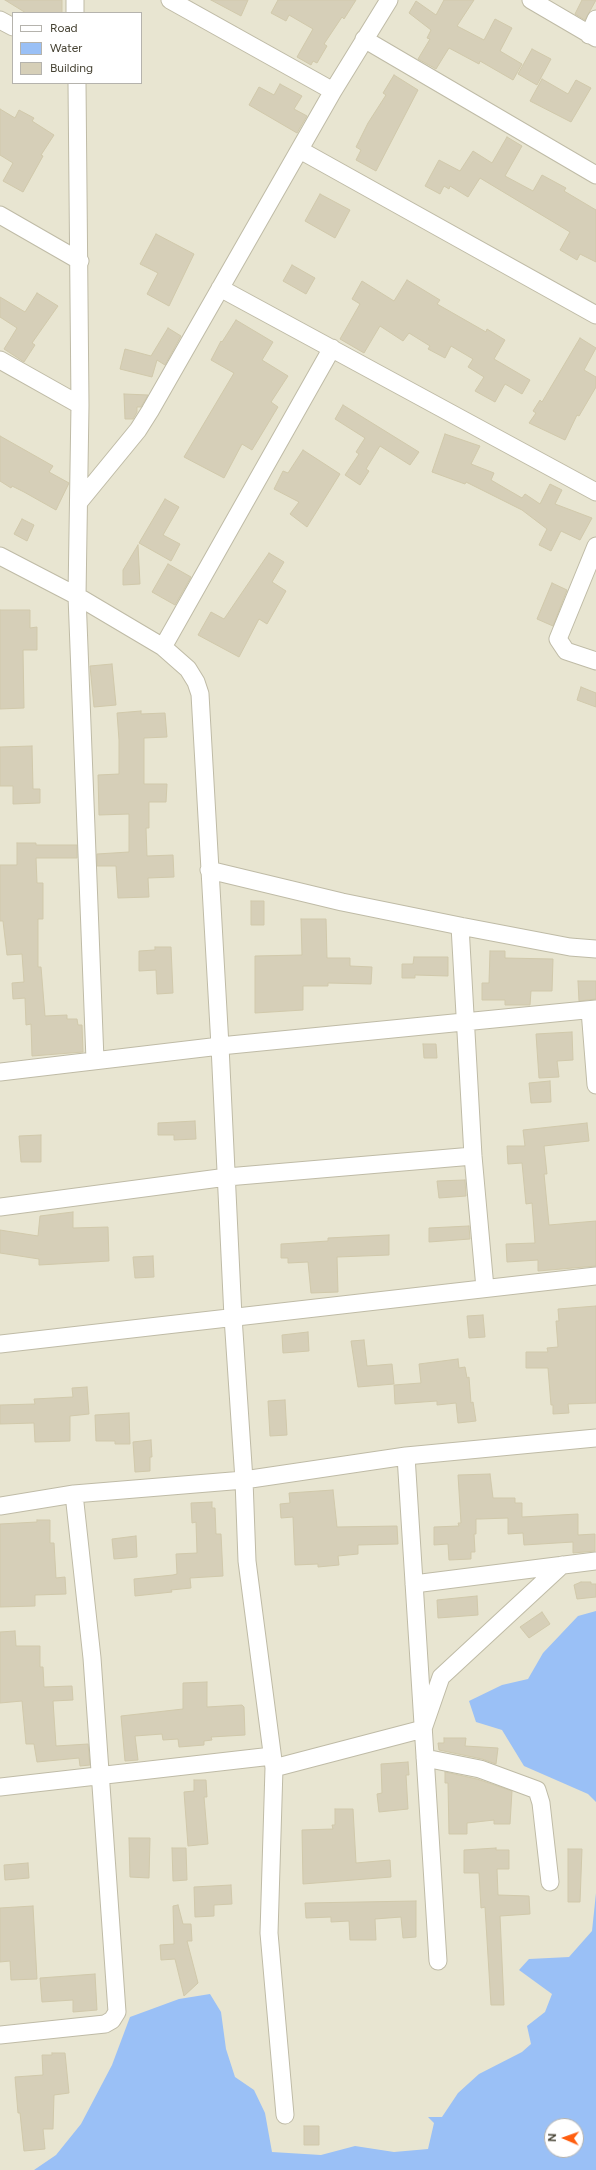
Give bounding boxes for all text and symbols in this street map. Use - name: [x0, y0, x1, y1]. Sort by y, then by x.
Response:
- legend: [12, 12, 142, 84]
- text: Road: [50, 21, 78, 35]
- text: Water: [50, 41, 82, 55]
- text: Building: [50, 61, 93, 75]
- north arrow: [544, 2118, 584, 2158]
- text: N: [546, 2133, 559, 2142]

